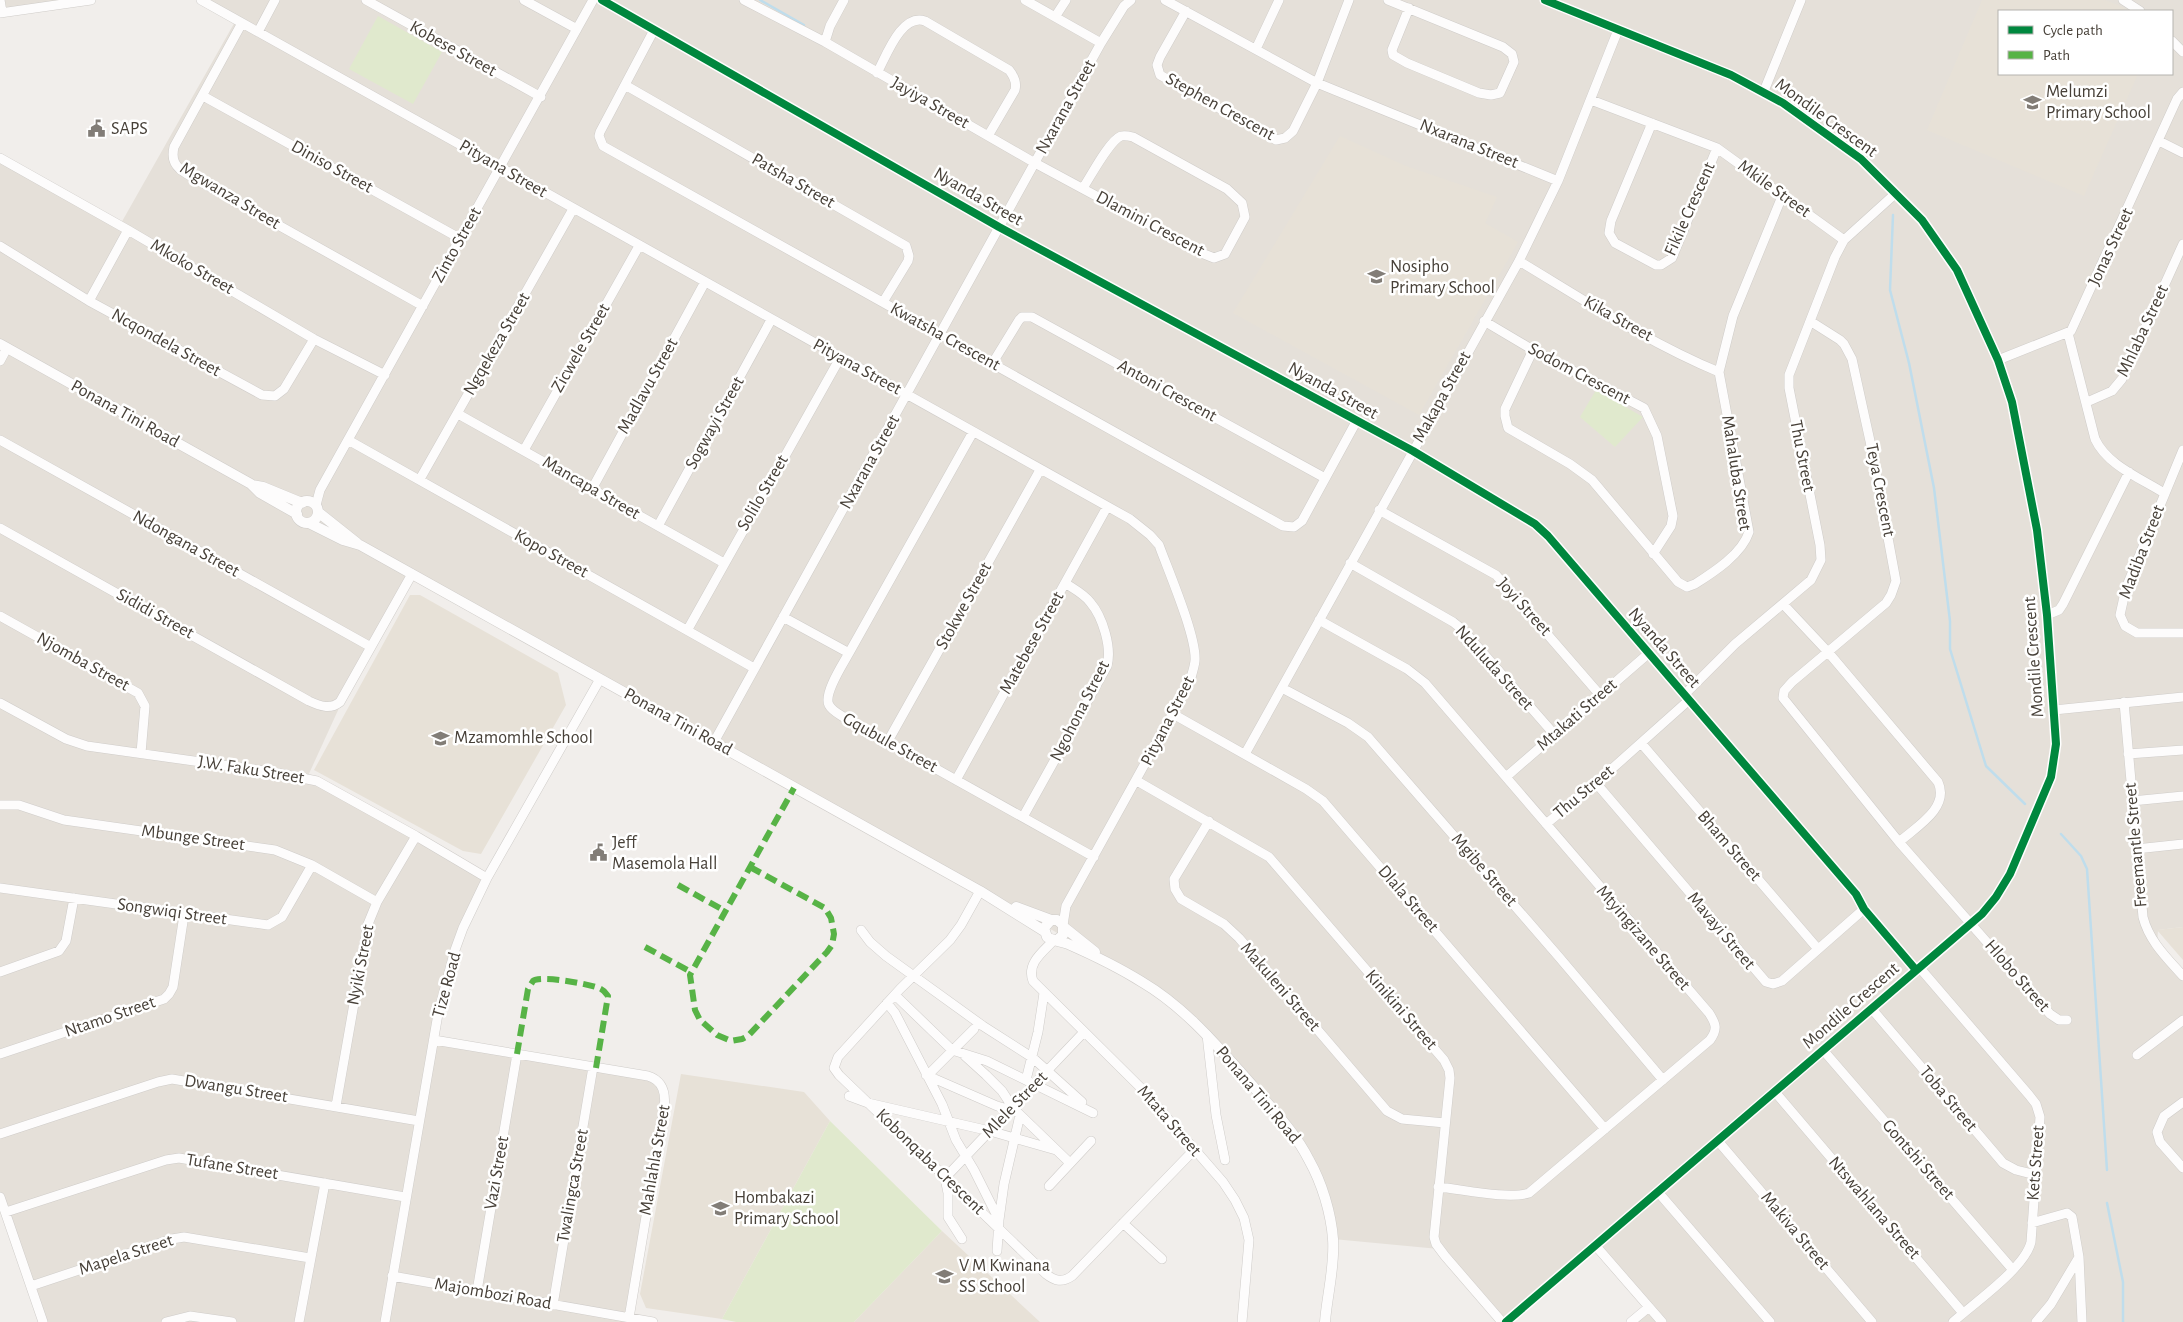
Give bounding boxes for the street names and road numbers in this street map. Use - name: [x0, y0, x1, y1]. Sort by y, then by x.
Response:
- street label: Kobese Street: [407, 18, 500, 80]
- street label: Nxarana Street: [1033, 57, 1099, 157]
- street label: Stephen Crescent: [1163, 70, 1278, 144]
- street label: Jayiya Street: [888, 74, 972, 133]
- street label: Mondile Crescent: [1772, 75, 1881, 161]
- street label: Nxarana Street: [1417, 116, 1521, 172]
- street label: Diniso Street: [288, 137, 376, 197]
- street label: Pityana Street: [456, 137, 550, 201]
- street label: Patsha Street: [748, 150, 838, 212]
- street label: Mkile Street: [1734, 157, 1814, 221]
- street label: Mgwanza Street: [177, 159, 283, 233]
- street label: Fikile Crescent: [1661, 159, 1719, 259]
- street label: Nyanda Street: [930, 164, 1026, 230]
- street label: Dlamini Crescent: [1093, 188, 1207, 260]
- street label: Zinto Street: [429, 204, 485, 286]
- street label: Jonas Street: [2085, 205, 2137, 289]
- street label: Mkoko Street: [147, 236, 237, 298]
- street label: Mhlaba Street: [2114, 282, 2172, 380]
- street label: Ngqekeza Street: [460, 289, 534, 398]
- street label: Kika Street: [1581, 293, 1656, 345]
- street label: Kwatsha Crescent: [887, 299, 1003, 375]
- street label: Zicwele Street: [548, 300, 614, 395]
- street label: Ncqondela Street: [108, 306, 224, 381]
- street label: Madlavu Street: [614, 335, 682, 437]
- street label: Pityana Street: [810, 335, 904, 399]
- street label: Sodom Crescent: [1525, 340, 1633, 408]
- street label: Makapa Street: [1410, 348, 1475, 446]
- street label: Antoni Crescent: [1114, 356, 1220, 426]
- street label: Nyanda Street: [1285, 359, 1381, 423]
- street label: Sogwayi Street: [682, 373, 748, 472]
- street label: Ponana Tini Road: [68, 377, 182, 451]
- street label: Nxarana Street: [837, 412, 903, 512]
- street label: Mahaluba Street: [1718, 414, 1754, 532]
- street label: Thu Street: [1786, 419, 1818, 494]
- street label: Teya Crescent: [1862, 442, 1898, 538]
- street label: Solilo Street: [734, 452, 792, 534]
- street label: Mancapa Street: [539, 453, 643, 523]
- street label: Madiba Street: [2116, 502, 2168, 601]
- street label: Ndongana Street: [130, 507, 243, 581]
- street label: Kopo Street: [511, 526, 591, 582]
- street label: Stokwe Street: [933, 559, 995, 653]
- street label: Joyi Street: [1493, 575, 1555, 640]
- street label: Sididi Street: [113, 585, 197, 643]
- street label: Matebese Street: [996, 589, 1068, 697]
- street label: Mondile Crescent: [2021, 596, 2047, 718]
- street label: Nyanda Street: [1625, 605, 1704, 692]
- street label: Nduluda Street: [1452, 622, 1537, 714]
- street label: Njomba Street: [34, 629, 133, 695]
- street label: Ngohona Street: [1047, 658, 1113, 764]
- street label: Pityana Street: [1138, 673, 1198, 769]
- street label: Mtakati Street: [1534, 675, 1621, 754]
- street label: Ponana Tini Road: [621, 685, 735, 759]
- street label: Gqubule Street: [840, 710, 941, 777]
- street label: J.W. Faku Street: [197, 753, 306, 787]
- street label: Thu Street: [1550, 762, 1618, 822]
- street label: Freemantle Street: [2122, 782, 2150, 908]
- street label: Bham Street: [1694, 807, 1764, 885]
- street label: Mbunge Street: [140, 822, 246, 854]
- street label: Mgibe Street: [1448, 830, 1521, 910]
- street label: Dlala Street: [1374, 862, 1442, 936]
- street label: Mtyingizane Street: [1593, 882, 1693, 994]
- street label: Mavayi Street: [1684, 889, 1759, 973]
- street label: Songwiqi Street: [116, 895, 228, 929]
- street label: Nyiki Street: [344, 923, 378, 1007]
- street label: Hlobo Street: [1981, 937, 2053, 1016]
- street label: Makuleni Street: [1237, 939, 1324, 1035]
- street label: Tize Road: [430, 950, 464, 1020]
- street label: Mondile Crescent: [1799, 959, 1903, 1053]
- street label: Kinikini Street: [1362, 967, 1441, 1054]
- street label: Ntamo Street: [62, 993, 158, 1041]
- street label: Ponana Tini Road: [1212, 1043, 1304, 1147]
- street label: Toba Street: [1916, 1063, 1981, 1135]
- street label: Mlele Street: [979, 1068, 1051, 1142]
- street label: Dwangu Street: [183, 1072, 289, 1106]
- street label: Mtata Street: [1134, 1082, 1205, 1160]
- street label: Mahlahla Street: [636, 1103, 674, 1217]
- street label: Kobonqaba Crescent: [872, 1106, 988, 1218]
- street label: Gontshi Street: [1878, 1116, 1958, 1204]
- street label: Kets Street: [2024, 1124, 2048, 1201]
- street label: Twalingca Street: [554, 1128, 592, 1244]
- street label: Vazi Street: [482, 1134, 512, 1211]
- street label: Tufane Street: [185, 1151, 280, 1183]
- street label: Ntswahlana Street: [1825, 1153, 1923, 1263]
- street label: Makiva Street: [1757, 1188, 1833, 1274]
- street label: Mapela Street: [77, 1231, 176, 1279]
- street label: Majombozi Road: [433, 1275, 553, 1313]

